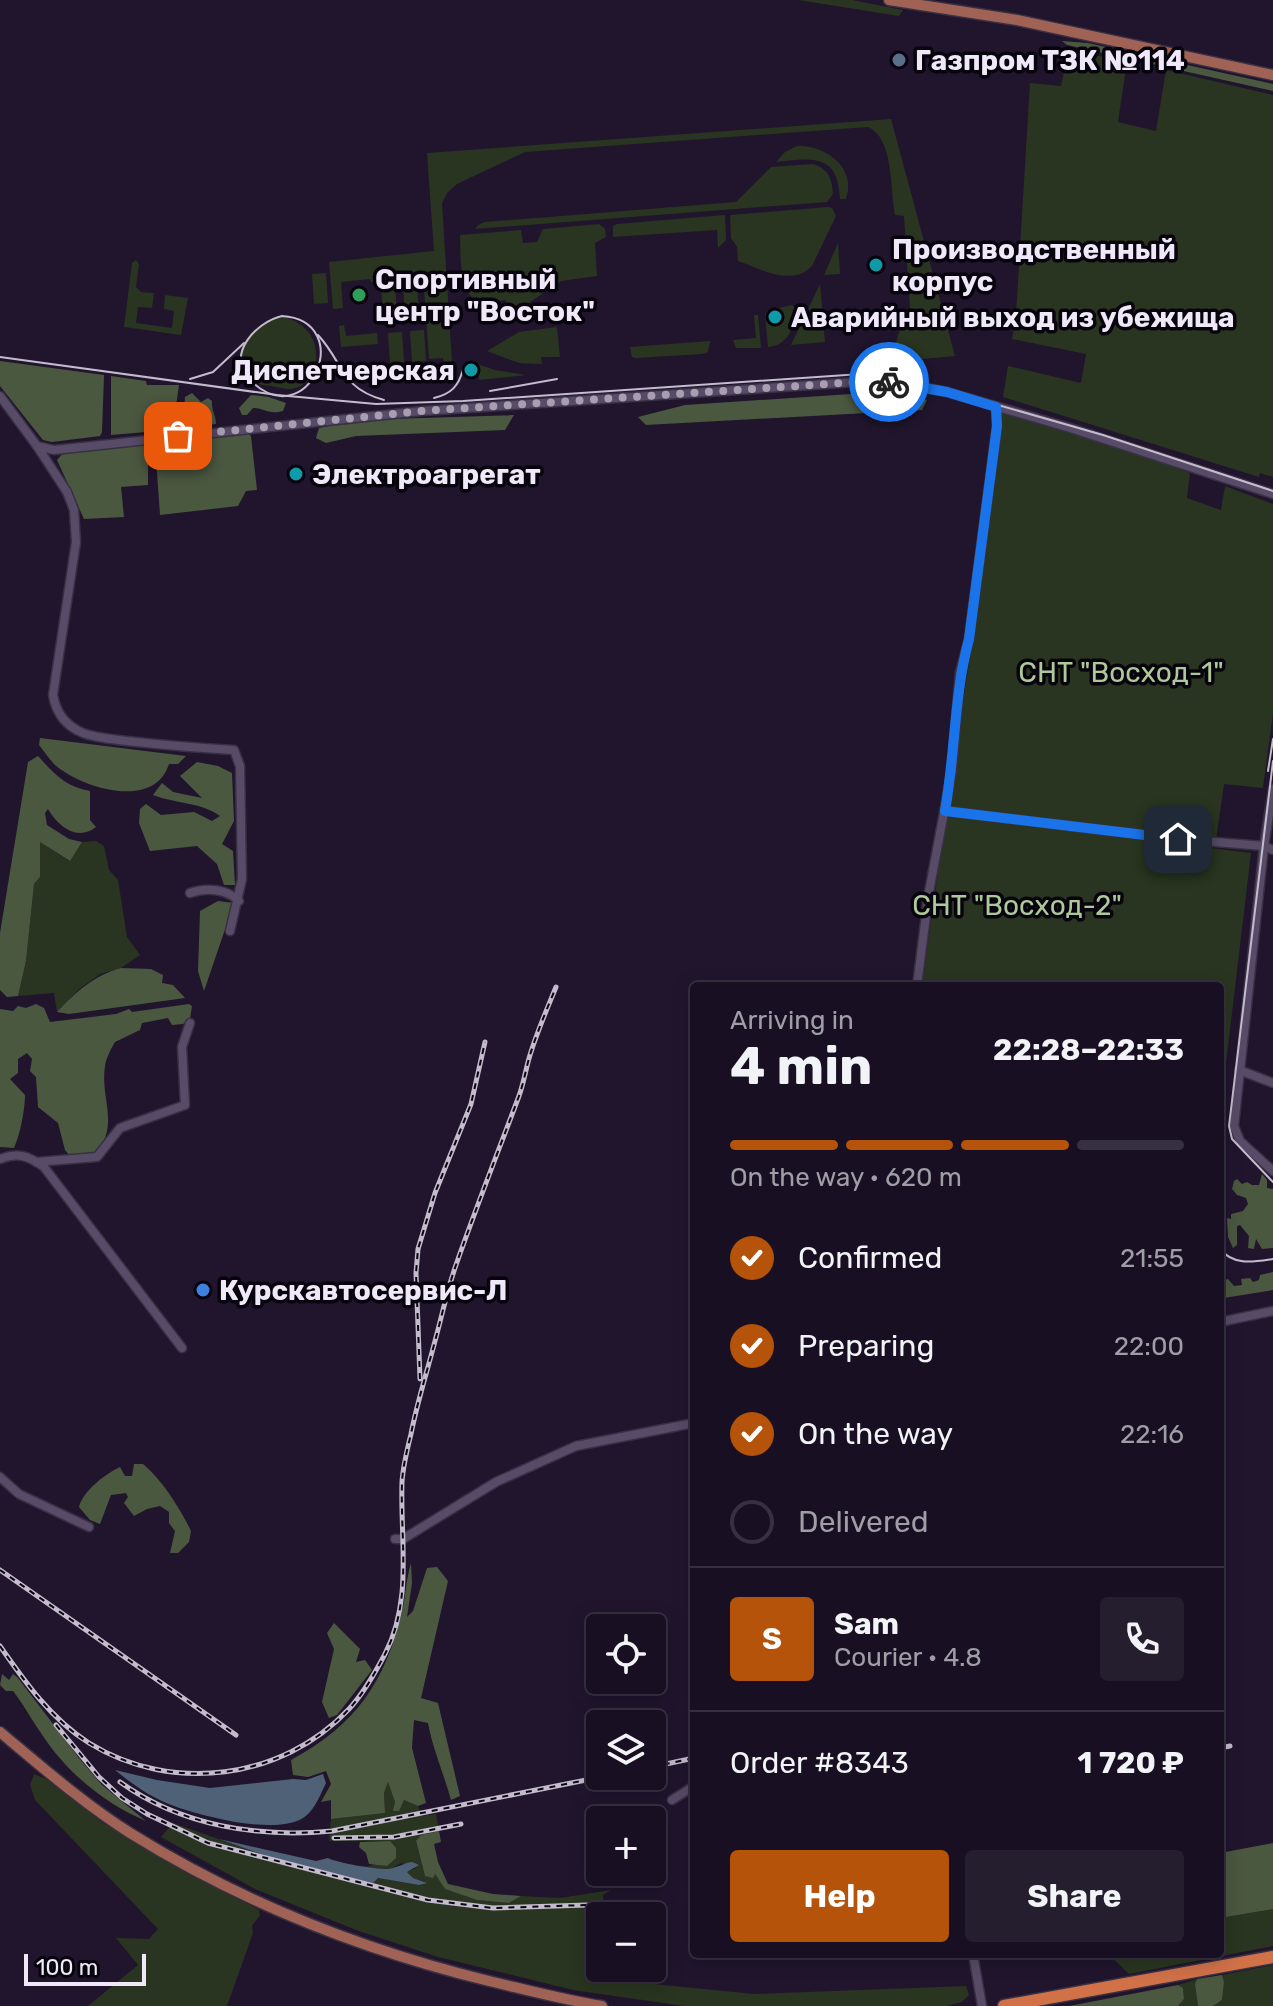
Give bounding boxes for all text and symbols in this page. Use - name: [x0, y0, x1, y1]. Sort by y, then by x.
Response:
- place label: Газпром ТЗК №114: [915, 44, 1185, 77]
- marker: Газпром ТЗК №114: [890, 51, 908, 69]
- place label: Производственный корпус: [892, 233, 1176, 298]
- marker: Производственный корпус: [867, 256, 885, 274]
- place label: Спортивный центр "Восток": [375, 263, 595, 328]
- marker: Спортивный центр "Восток": [350, 286, 368, 304]
- place label: Аварийный выход из убежища: [791, 301, 1234, 334]
- marker: Аварийный выход из убежища: [766, 308, 784, 326]
- courier: [849, 342, 929, 422]
- place label: Диспетчерская: [231, 354, 455, 387]
- icon: bike: [867, 360, 911, 404]
- marker: Диспетчерская: [462, 361, 480, 379]
- pin: [144, 402, 212, 470]
- icon: bag: [156, 414, 200, 458]
- place label: Электроагрегат: [312, 458, 541, 491]
- marker: Электроагрегат: [287, 465, 305, 483]
- park label: СНТ "Восход-1": [1018, 656, 1224, 689]
- pin: [1144, 805, 1212, 873]
- icon: home: [1156, 817, 1200, 861]
- park label: СНТ "Восход-2": [912, 889, 1122, 922]
- text: Arriving in: [730, 1005, 854, 1036]
- text: 22:28–22:33: [993, 1032, 1184, 1068]
- text: 4 min: [730, 1035, 873, 1097]
- text: On the way · 620 m: [730, 1162, 962, 1193]
- icon: check: [730, 1236, 774, 1280]
- text: Confirmed: [798, 1240, 942, 1276]
- text: 21:55: [1120, 1243, 1184, 1274]
- place label: Курскавтосервис-Л: [219, 1274, 507, 1307]
- marker: Курскавтосервис-Л: [194, 1281, 212, 1299]
- icon: check: [730, 1324, 774, 1368]
- text: Preparing: [798, 1328, 934, 1364]
- text: 22:00: [1114, 1331, 1184, 1362]
- icon: check: [730, 1412, 774, 1456]
- text: On the way: [798, 1416, 953, 1452]
- text: 22:16: [1120, 1419, 1184, 1450]
- text: Delivered: [798, 1504, 929, 1540]
- button: phone: [1100, 1597, 1184, 1681]
- text: Sam: [834, 1606, 899, 1642]
- map controls: [586, 1614, 666, 1982]
- button: locate: [586, 1614, 666, 1694]
- text: S: [762, 1621, 782, 1657]
- text: Courier · 4.8: [834, 1642, 982, 1673]
- button: layers: [586, 1710, 666, 1790]
- text: Order #8343: [730, 1745, 909, 1781]
- text: 1 720 ₽: [1078, 1745, 1184, 1781]
- button: +: [586, 1806, 666, 1886]
- button: Help: [730, 1850, 949, 1942]
- button: Share: [965, 1850, 1184, 1942]
- button: −: [586, 1902, 666, 1982]
- scale bar: [24, 1950, 146, 1986]
- text: 100 m: [36, 1954, 98, 1981]

